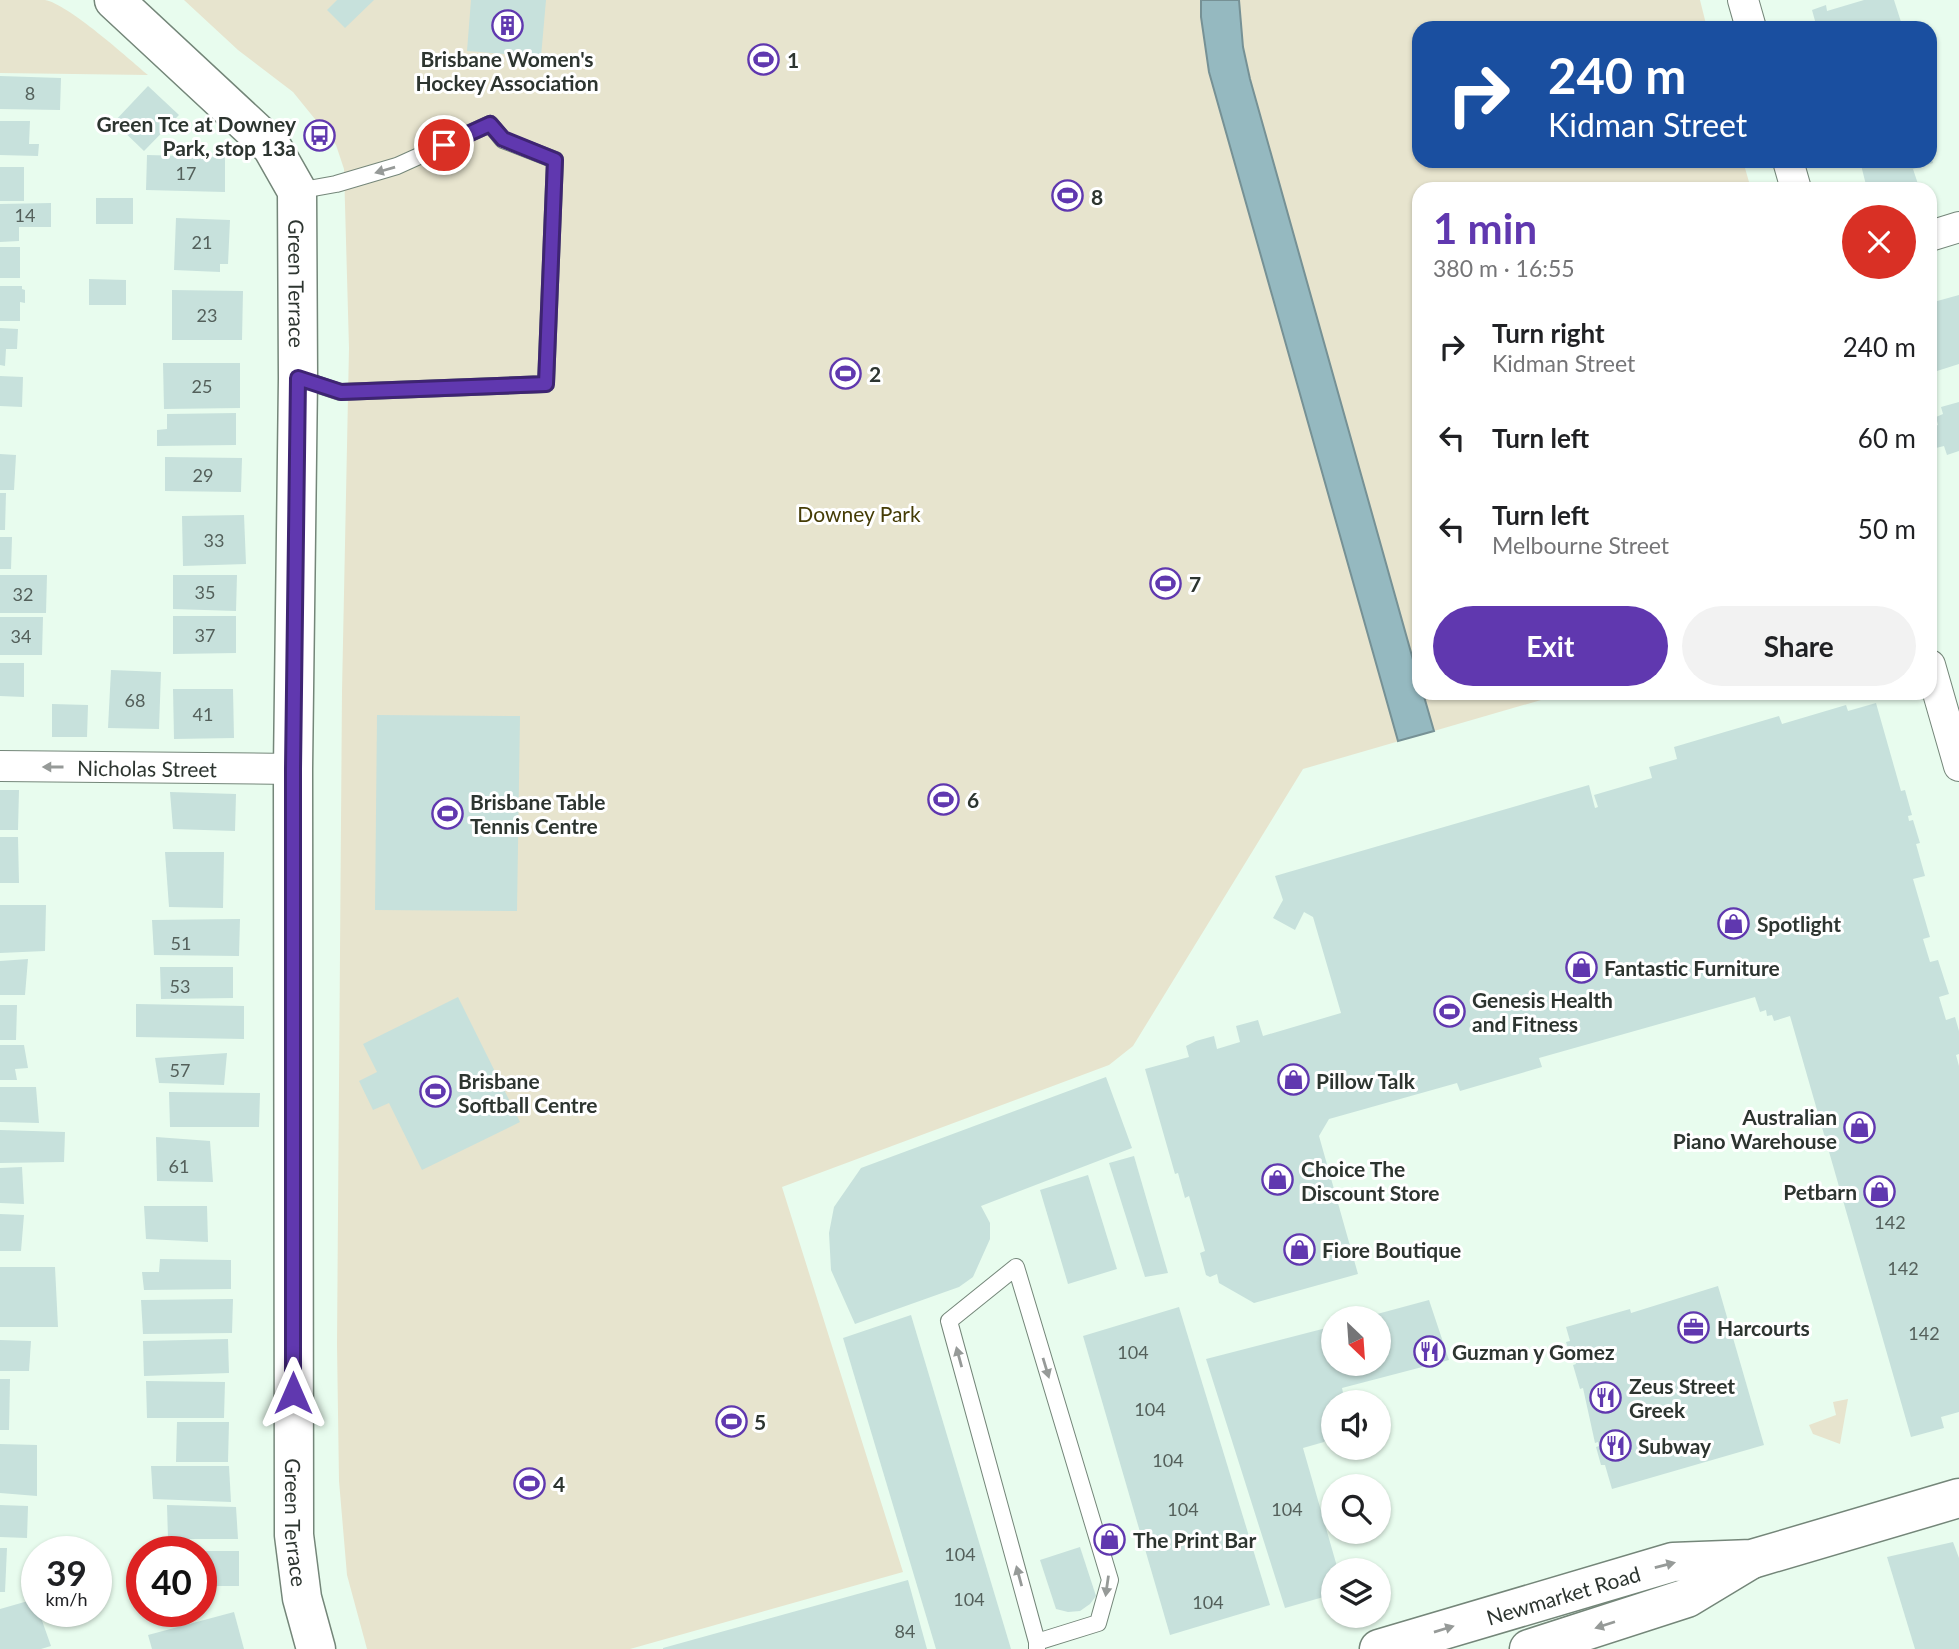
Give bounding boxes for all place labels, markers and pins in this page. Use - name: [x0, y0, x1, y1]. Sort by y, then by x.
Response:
- building icon: Brisbane Women's Hockey Association: [490, 9, 524, 43]
- sports icon: 1: [747, 42, 781, 76]
- place label: Brisbane Women's Hockey Association: [415, 46, 599, 95]
- place label: 1: [787, 47, 799, 72]
- place label: Green Tce at Downey Park, stop 13a: [97, 111, 297, 160]
- pin: [414, 115, 474, 175]
- bus stop icon: Green Tce at Downey Park, stop 13a: [302, 118, 336, 152]
- sports icon: 8: [1051, 179, 1085, 213]
- place label: 8: [1091, 184, 1103, 209]
- sports icon: 2: [829, 356, 863, 390]
- place label: 2: [869, 361, 881, 386]
- sports icon: 7: [1149, 566, 1183, 600]
- place label: 7: [1189, 571, 1201, 596]
- sports icon: 6: [927, 782, 961, 816]
- place label: 6: [967, 787, 979, 812]
- place label: Brisbane Table Tennis Centre: [470, 789, 605, 838]
- sports icon: Brisbane Table Tennis Centre: [430, 796, 464, 830]
- shop icon: Spotlight: [1717, 906, 1751, 940]
- place label: Spotlight: [1757, 911, 1841, 936]
- shop icon: Fantastic Furniture: [1564, 950, 1598, 984]
- place label: Fantastic Furniture: [1604, 955, 1780, 980]
- place label: Genesis Health and Fitness: [1472, 987, 1613, 1036]
- sports icon: Genesis Health and Fitness: [1432, 994, 1466, 1028]
- shop icon: Pillow Talk: [1276, 1063, 1310, 1097]
- place label: Brisbane Softball Centre: [458, 1068, 597, 1117]
- place label: Pillow Talk: [1316, 1068, 1416, 1093]
- sports icon: Brisbane Softball Centre: [418, 1075, 452, 1109]
- place label: Australian Piano Warehouse: [1673, 1104, 1837, 1153]
- shop icon: Australian Piano Warehouse: [1843, 1111, 1877, 1145]
- place label: Choice The Discount Store: [1301, 1156, 1439, 1205]
- shop icon: Choice The Discount Store: [1261, 1163, 1295, 1197]
- shop icon: Petbarn: [1863, 1174, 1897, 1208]
- place label: Petbarn: [1783, 1179, 1857, 1204]
- shop icon: Fiore Boutique: [1282, 1232, 1316, 1266]
- place label: Fiore Boutique: [1322, 1237, 1461, 1262]
- office icon: Harcourts: [1677, 1310, 1711, 1344]
- place label: Harcourts: [1717, 1315, 1810, 1340]
- restaurant icon: Guzman y Gomez: [1412, 1334, 1446, 1368]
- place label: Guzman y Gomez: [1452, 1339, 1615, 1364]
- place label: Zeus Street Greek: [1629, 1373, 1735, 1422]
- restaurant icon: Zeus Street Greek: [1589, 1380, 1623, 1414]
- sports icon: 5: [714, 1404, 748, 1438]
- place label: 5: [754, 1409, 766, 1434]
- restaurant icon: Subway: [1598, 1428, 1632, 1462]
- place label: Subway: [1638, 1433, 1712, 1458]
- sports icon: 4: [513, 1466, 547, 1500]
- place label: 4: [553, 1471, 565, 1496]
- shop icon: The Print Bar: [1093, 1522, 1127, 1556]
- place label: The Print Bar: [1133, 1527, 1256, 1552]

